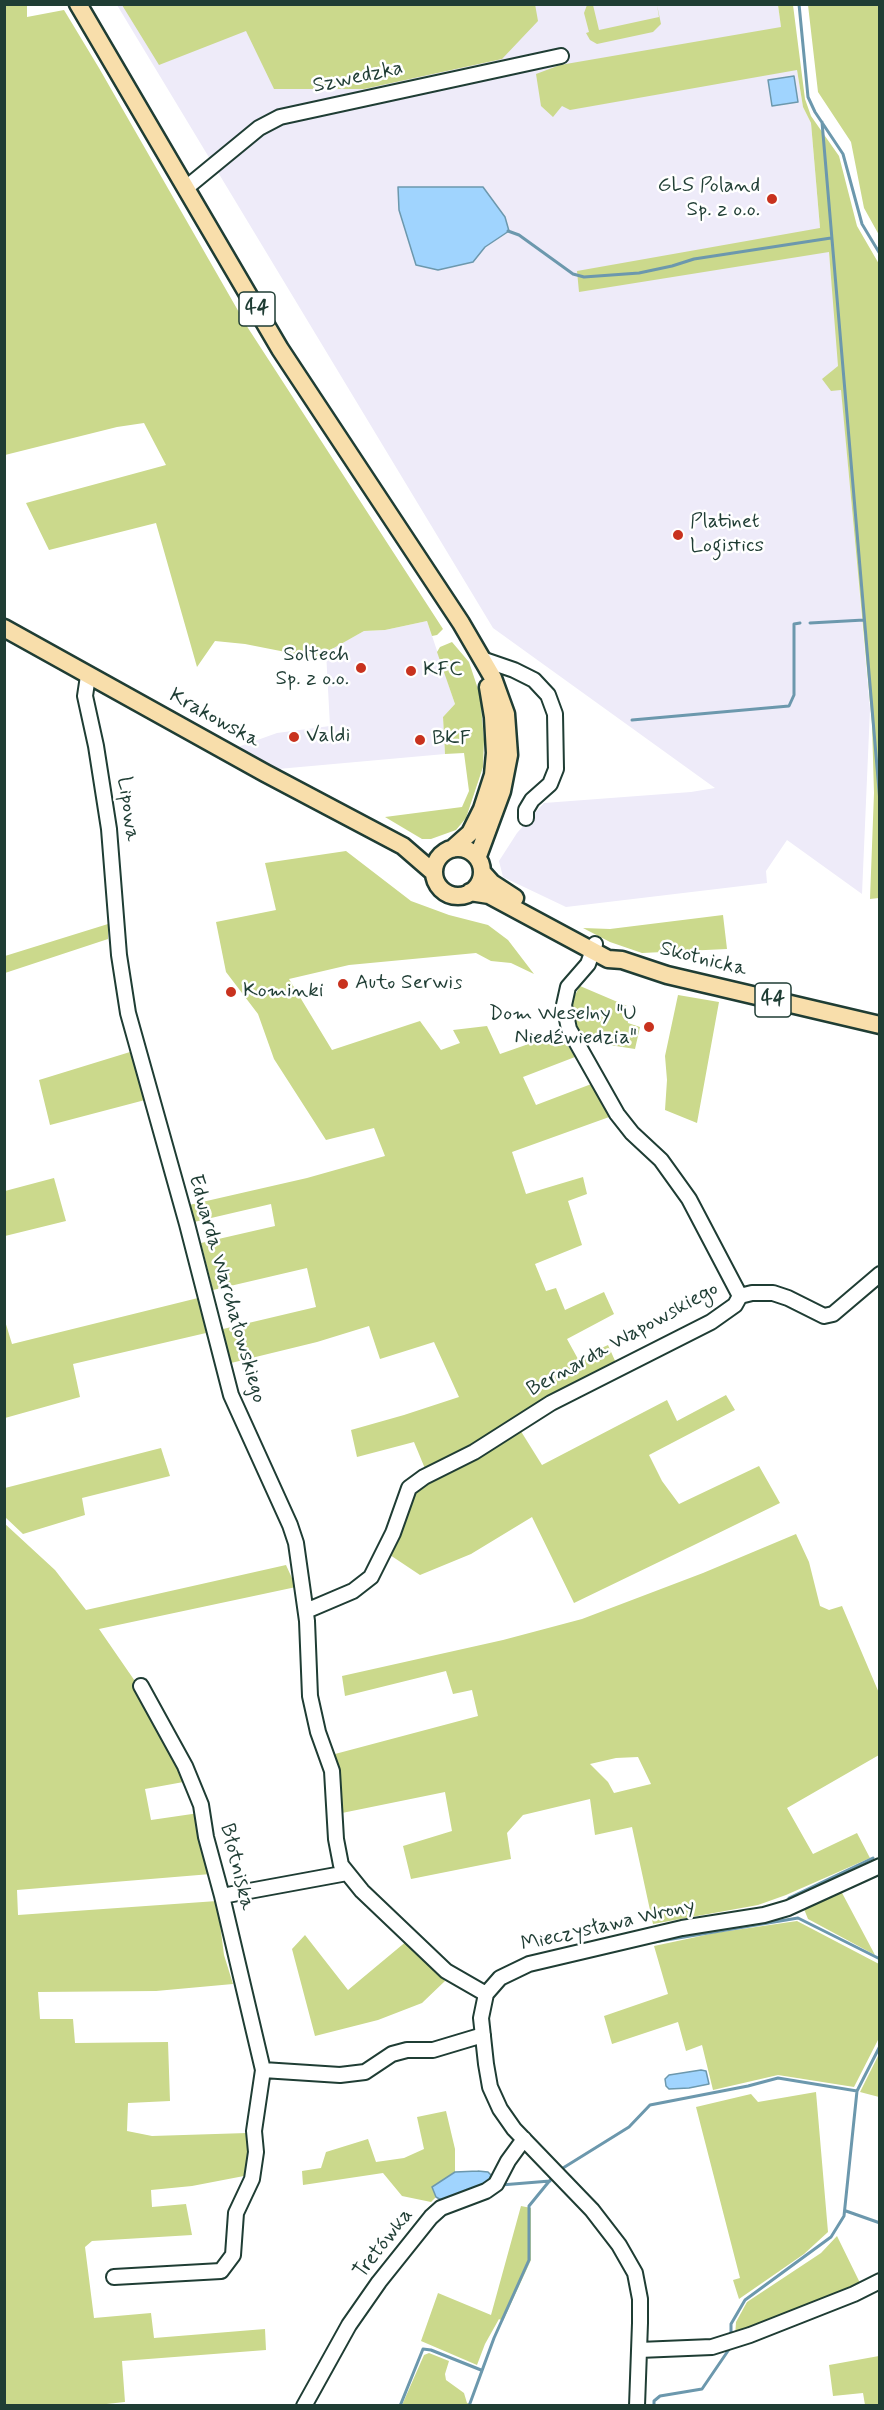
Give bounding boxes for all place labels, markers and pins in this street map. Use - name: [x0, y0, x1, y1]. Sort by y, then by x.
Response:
- place label: GLS Poland Sp. z o.o.: [657, 174, 760, 224]
- marker: GLS Poland Sp. z o.o.: [765, 192, 779, 206]
- place label: Platinet Logistics: [690, 510, 764, 560]
- marker: Platinet Logistics: [671, 528, 685, 542]
- place label: Soltech Sp. z o.o.: [275, 643, 349, 693]
- place label: KFC: [423, 658, 463, 684]
- marker: Soltech Sp. z o.o.: [354, 661, 368, 675]
- marker: KFC: [404, 664, 418, 678]
- place label: Valdi: [306, 724, 350, 750]
- place label: BKF: [432, 727, 471, 753]
- marker: Valdi: [287, 730, 301, 744]
- marker: BKF: [413, 733, 427, 747]
- place label: Auto Serwis: [355, 971, 462, 997]
- marker: Auto Serwis: [336, 977, 350, 991]
- place label: Kominki: [243, 979, 324, 1005]
- marker: Kominki: [224, 985, 238, 999]
- place label: Dom Weselny "U Niedźwiedzia": [489, 1002, 637, 1052]
- marker: Dom Weselny "U Niedźwiedzia": [642, 1020, 656, 1034]

